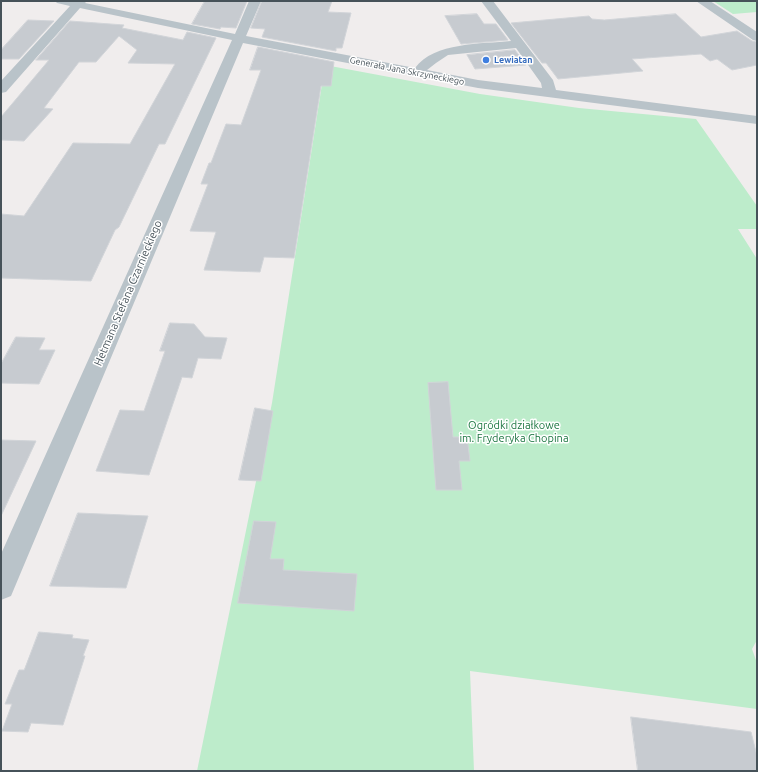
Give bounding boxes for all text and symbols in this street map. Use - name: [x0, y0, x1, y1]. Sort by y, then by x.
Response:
- street label: Generała Jana Skrzyneckiego: [349, 55, 465, 87]
- marker: Lewiatan: [481, 55, 491, 65]
- place label: Lewiatan: [494, 55, 532, 65]
- street label: Hetmana Stefana Czarnieckiego: [91, 218, 165, 368]
- park label: Ogródki działkowe im. Fryderyka Chopina: [459, 418, 569, 444]

